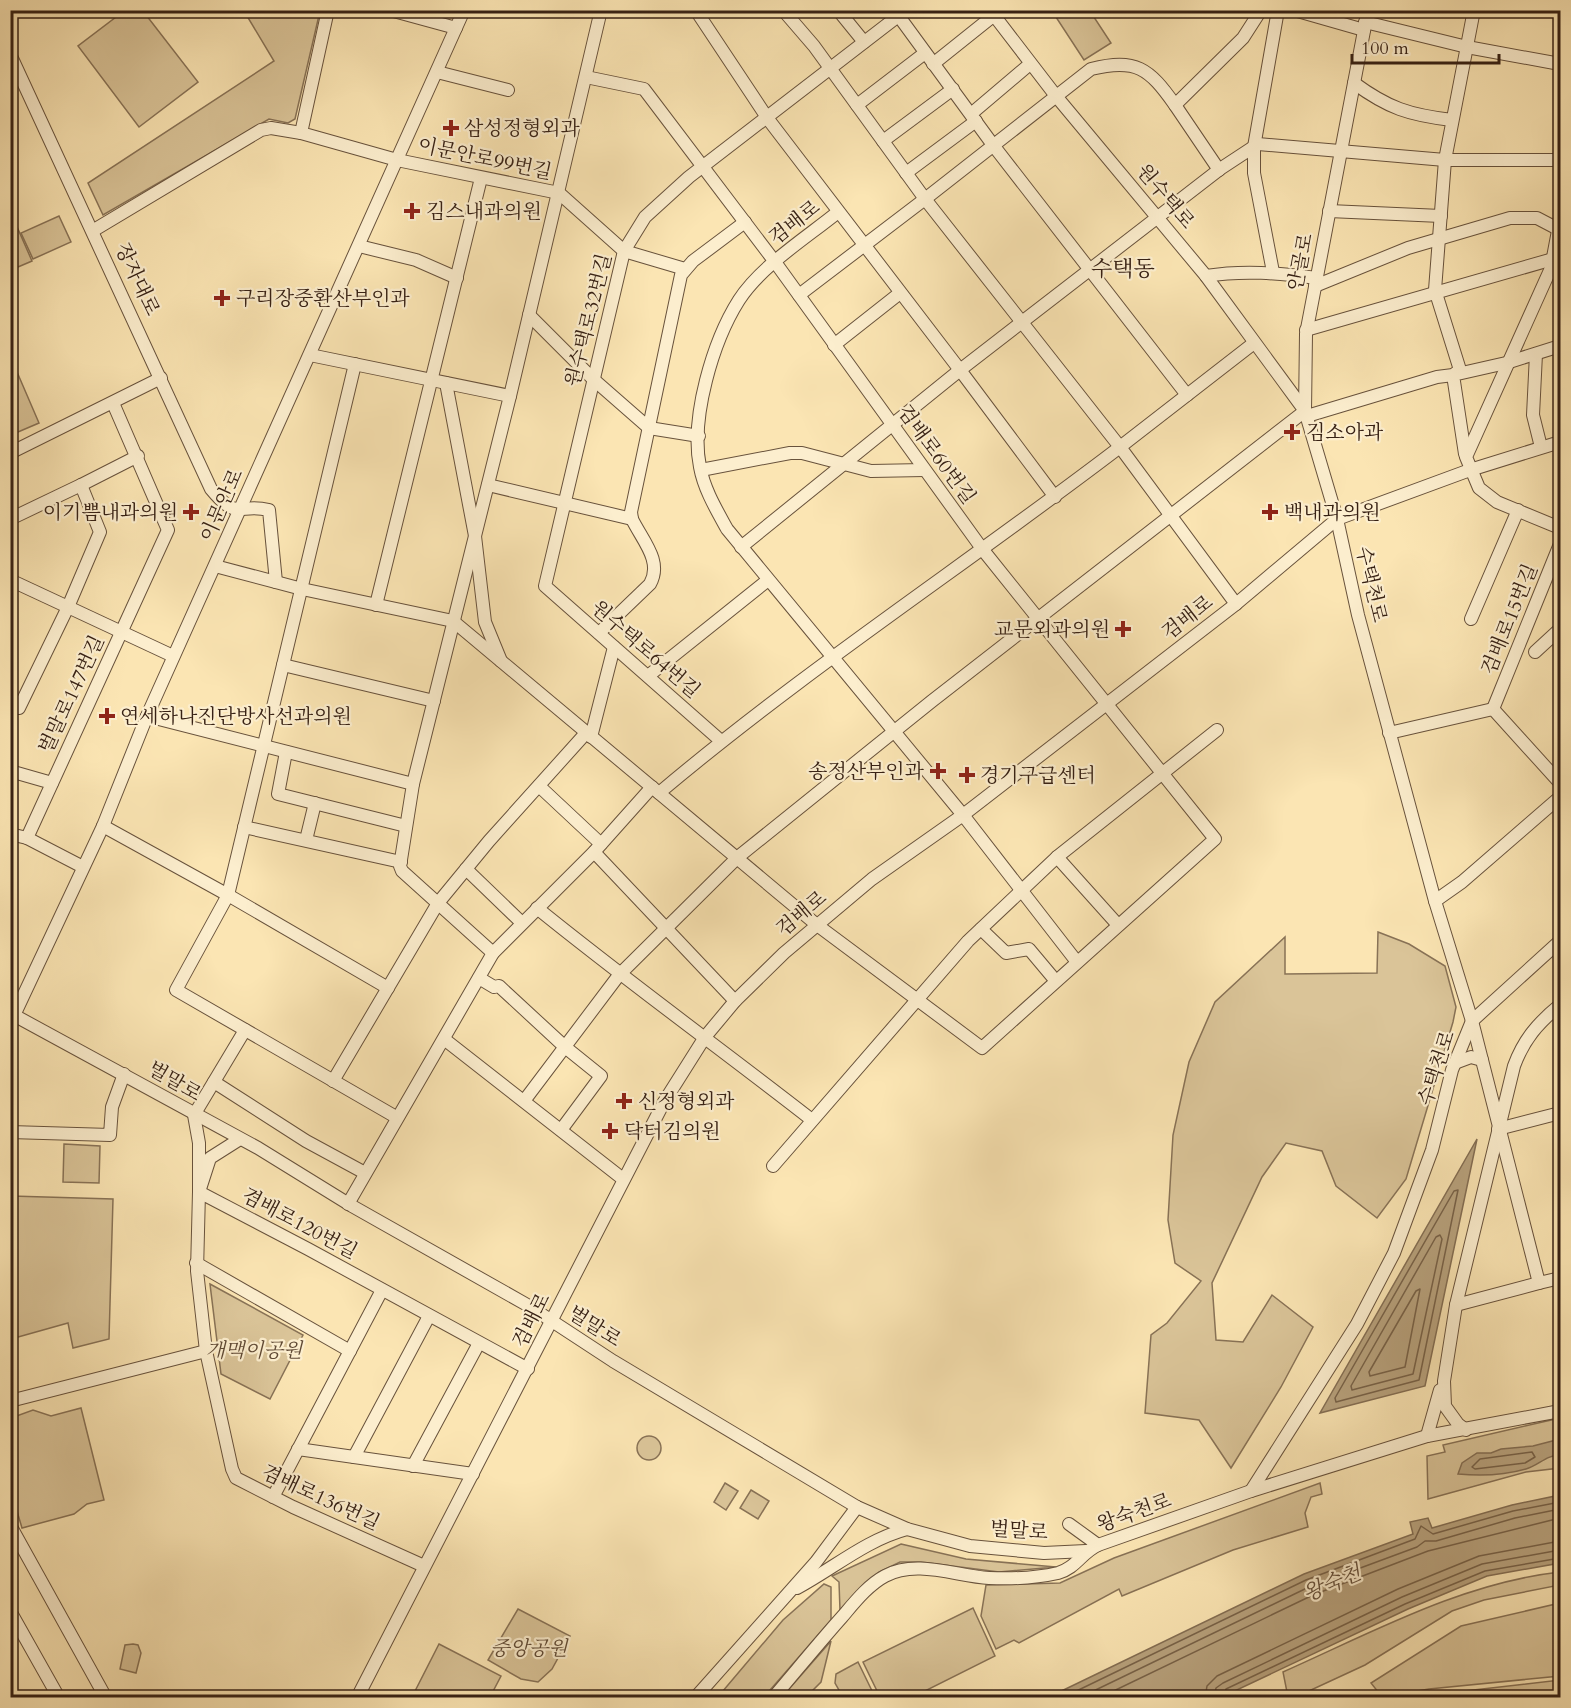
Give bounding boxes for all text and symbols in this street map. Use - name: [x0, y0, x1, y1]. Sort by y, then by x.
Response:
- scale bar: [1352, 27, 1499, 65]
- text: 100 m: [1361, 36, 1409, 61]
- place label: 삼성정형외과: [464, 115, 581, 142]
- marker: 삼성정형외과: [442, 119, 460, 137]
- street label: 이문안로99번길: [415, 131, 554, 186]
- street label: 원수택로: [1130, 158, 1201, 235]
- street label: 검배로: [763, 194, 825, 251]
- place label: 김스내과의원: [426, 198, 542, 225]
- marker: 김스내과의원: [403, 202, 421, 220]
- street label: 안골로: [1282, 231, 1319, 293]
- street label: 장자대로: [109, 238, 166, 320]
- street label: 원수택로32번길: [559, 251, 618, 390]
- district label: 수택동: [1091, 254, 1155, 284]
- place label: 구리장중환산부인과: [236, 285, 411, 312]
- marker: 구리장중환산부인과: [213, 289, 231, 307]
- street label: 검배로60번길: [891, 399, 982, 510]
- place label: 김소아과: [1306, 419, 1384, 446]
- marker: 김소아과: [1283, 423, 1301, 441]
- street label: 이문안로: [193, 464, 250, 546]
- place label: 이기쁨내과의원: [43, 499, 178, 526]
- place label: 백내과의원: [1284, 499, 1381, 526]
- marker: 이기쁨내과의원: [182, 503, 200, 521]
- marker: 백내과의원: [1261, 503, 1279, 521]
- street label: 수택천로: [1350, 543, 1393, 625]
- street label: 검배로15번길: [1475, 560, 1544, 679]
- street label: 검배로: [1156, 589, 1218, 646]
- street label: 원수택로64번길: [585, 594, 706, 704]
- place label: 교문외과의원: [994, 616, 1110, 643]
- marker: 교문외과의원: [1114, 620, 1132, 638]
- street label: 벌말로147번길: [32, 631, 111, 758]
- place label: 연세하나진단방사선과의원: [120, 703, 352, 730]
- marker: 연세하나진단방사선과의원: [98, 707, 116, 725]
- place label: 송정산부인과: [808, 758, 925, 785]
- marker: 송정산부인과: [929, 762, 947, 780]
- place label: 경기구급센터: [980, 762, 1096, 789]
- marker: 경기구급센터: [958, 766, 976, 784]
- street label: 검배로: [770, 884, 832, 942]
- street label: 수택천로: [1412, 1027, 1461, 1109]
- street label: 벌말로: [143, 1055, 207, 1108]
- place label: 신정형외과: [638, 1088, 735, 1115]
- marker: 신정형외과: [615, 1092, 633, 1110]
- place label: 닥터김의원: [624, 1118, 721, 1145]
- marker: 닥터김의원: [601, 1122, 619, 1140]
- street label: 겸배로120번길: [237, 1182, 362, 1265]
- street label: 검배로: [506, 1288, 557, 1352]
- street label: 벌말로: [563, 1300, 626, 1353]
- park label: 개맥이공원: [206, 1337, 304, 1364]
- street label: 겸배로136번길: [257, 1458, 384, 1537]
- street label: 왕숙천로: [1093, 1487, 1175, 1538]
- street label: 벌말로: [989, 1515, 1049, 1546]
- water label: 왕숙천: [1299, 1558, 1367, 1609]
- park label: 중앙공원: [490, 1635, 569, 1662]

